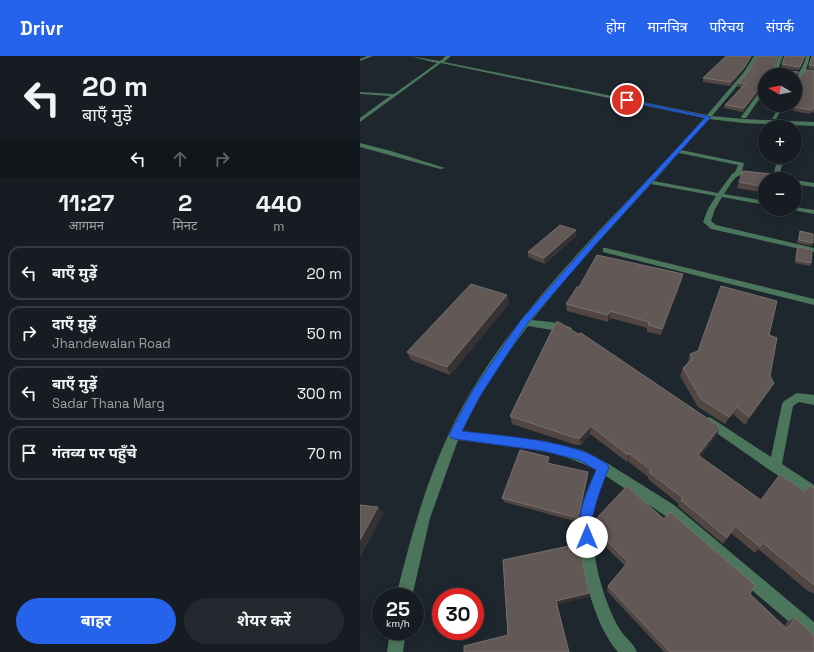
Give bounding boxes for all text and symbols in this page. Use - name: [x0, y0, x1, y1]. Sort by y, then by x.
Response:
- text: Drivr: [20, 16, 63, 41]
- text: होम: [606, 18, 625, 36]
- text: मानचित्र: [647, 18, 688, 36]
- text: परिचय: [710, 18, 744, 36]
- text: संपर्क: [766, 18, 794, 36]
- text: 20 m: [82, 68, 148, 104]
- north arrow: [758, 68, 802, 112]
- map controls: [758, 68, 802, 216]
- icon: left: [16, 72, 68, 124]
- pin: [610, 83, 644, 117]
- icon: arrive: [616, 89, 638, 111]
- text: बाएँ मुड़ें: [82, 103, 132, 126]
- button: +: [758, 120, 802, 164]
- icon: left: [127, 148, 149, 170]
- icon: ahead: [169, 148, 191, 170]
- icon: right: [211, 148, 233, 170]
- button: −: [758, 172, 802, 216]
- text: 11:27: [58, 187, 114, 218]
- text: 2: [178, 187, 192, 218]
- text: 440: [256, 188, 302, 219]
- text: आगमन: [68, 217, 104, 234]
- text: मिनट: [173, 217, 198, 234]
- text: m: [273, 218, 284, 235]
- icon: left: [18, 262, 40, 284]
- text: बाएँ मुड़ें: [52, 263, 97, 282]
- text: 20 m: [307, 264, 342, 283]
- text: दाएँ मुड़ें: [52, 314, 96, 333]
- icon: right: [18, 322, 40, 344]
- text: 50 m: [307, 324, 342, 343]
- text: Jhandewalan Road: [52, 335, 171, 352]
- text: बाएँ मुड़ें: [52, 374, 97, 393]
- icon: left: [18, 382, 40, 404]
- text: 300 m: [297, 384, 342, 403]
- text: Sadar Thana Marg: [52, 395, 165, 412]
- icon: arrive: [18, 442, 40, 464]
- text: गंतव्य पर पहुँचे: [52, 443, 137, 462]
- text: 70 m: [307, 444, 342, 463]
- position arrow: [566, 516, 608, 558]
- speed limit sign: 30: [432, 588, 484, 640]
- text: 25: [386, 596, 410, 622]
- button: बाहर: [16, 598, 176, 644]
- button: शेयर करें: [184, 598, 344, 644]
- text: km/h: [386, 617, 410, 630]

